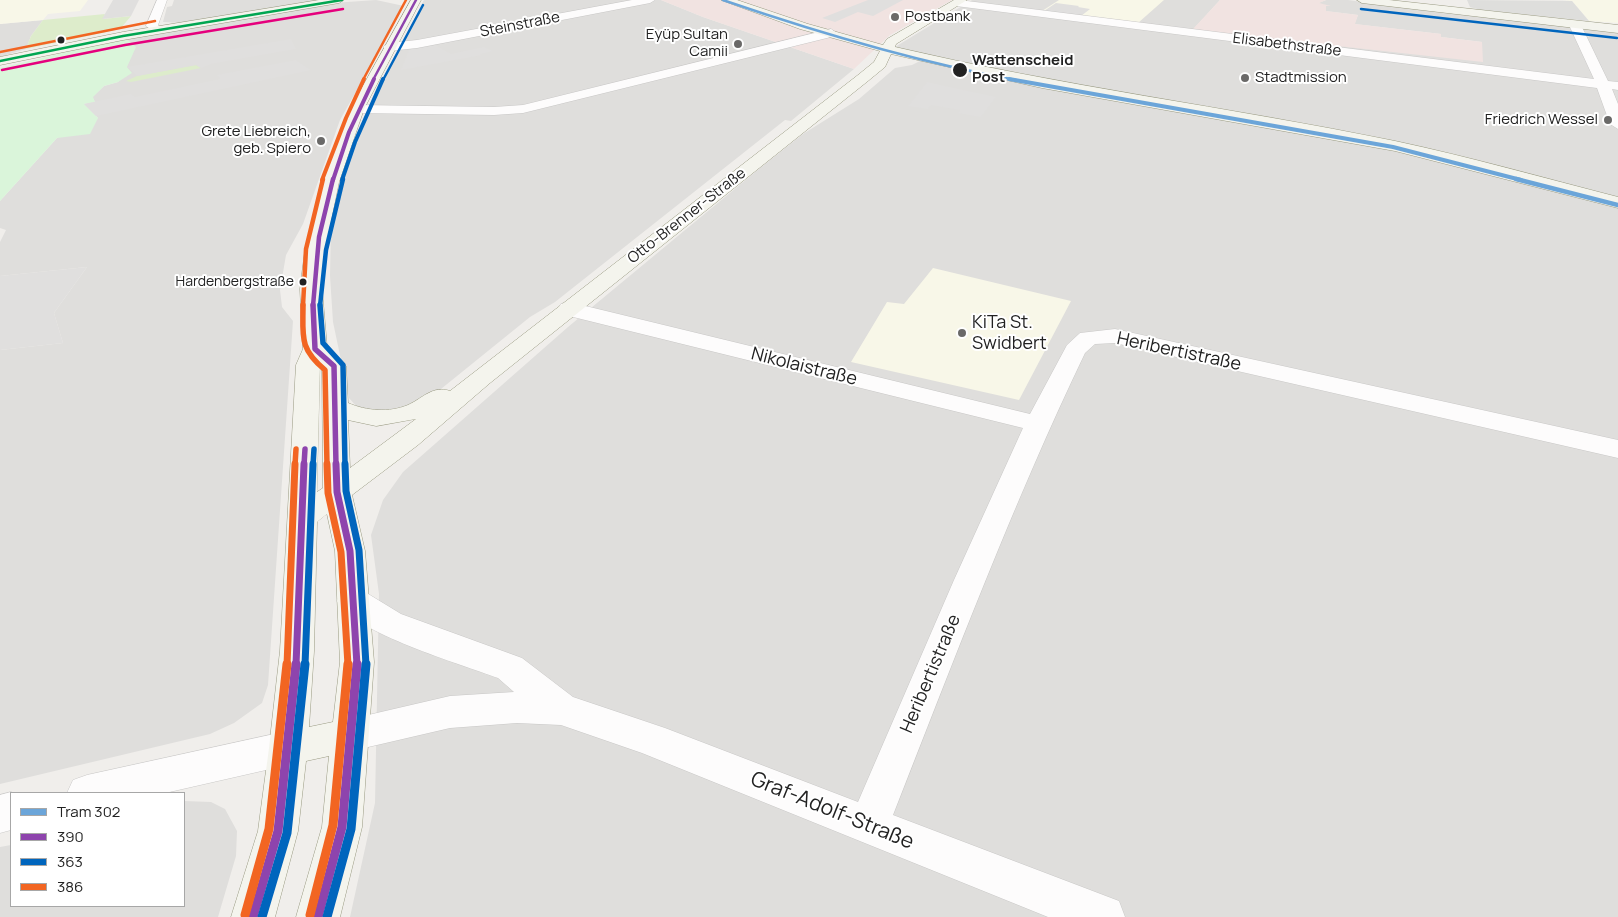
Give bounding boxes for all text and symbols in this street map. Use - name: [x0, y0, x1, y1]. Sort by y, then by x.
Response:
- street label: Steinstraße: [478, 8, 562, 42]
- place label: Postbank: [905, 8, 970, 26]
- marker: Postbank: [889, 11, 901, 23]
- place label: Eyüp Sultan Camii: [646, 26, 728, 61]
- street label: Elisabethstraße: [1232, 29, 1342, 61]
- unlabelled marker: [56, 35, 66, 45]
- marker: Eyüp Sultan Camii: [732, 38, 744, 50]
- place label: Wattenscheid Post: [972, 52, 1074, 87]
- marker: Wattenscheid Post: [951, 61, 969, 79]
- place label: Stadtmission: [1255, 69, 1347, 87]
- marker: Stadtmission: [1239, 72, 1251, 84]
- place label: Friedrich Wessel: [1485, 111, 1598, 129]
- marker: Friedrich Wessel: [1602, 114, 1614, 126]
- place label: Grete Liebreich, geb. Spiero: [201, 123, 311, 158]
- marker: Grete Liebreich, geb. Spiero: [315, 135, 327, 147]
- street label: Otto-Brenner-Straße: [624, 164, 750, 268]
- place label: Hardenbergstraße: [176, 274, 294, 290]
- marker: Hardenbergstraße: [298, 277, 308, 287]
- place label: KiTa St. Swidbert: [972, 312, 1047, 354]
- marker: KiTa St. Swidbert: [956, 327, 968, 339]
- street label: Heribertistraße: [1115, 328, 1243, 376]
- street label: Nikolaistraße: [749, 343, 859, 391]
- street label: Heribertistraße: [896, 611, 966, 737]
- street label: Graf-Adolf-Straße: [747, 767, 917, 855]
- legend: [10, 792, 185, 907]
- text: Tram 302: [57, 801, 120, 822]
- text: 390: [57, 826, 84, 847]
- text: 363: [57, 851, 83, 872]
- text: 386: [57, 876, 83, 897]

